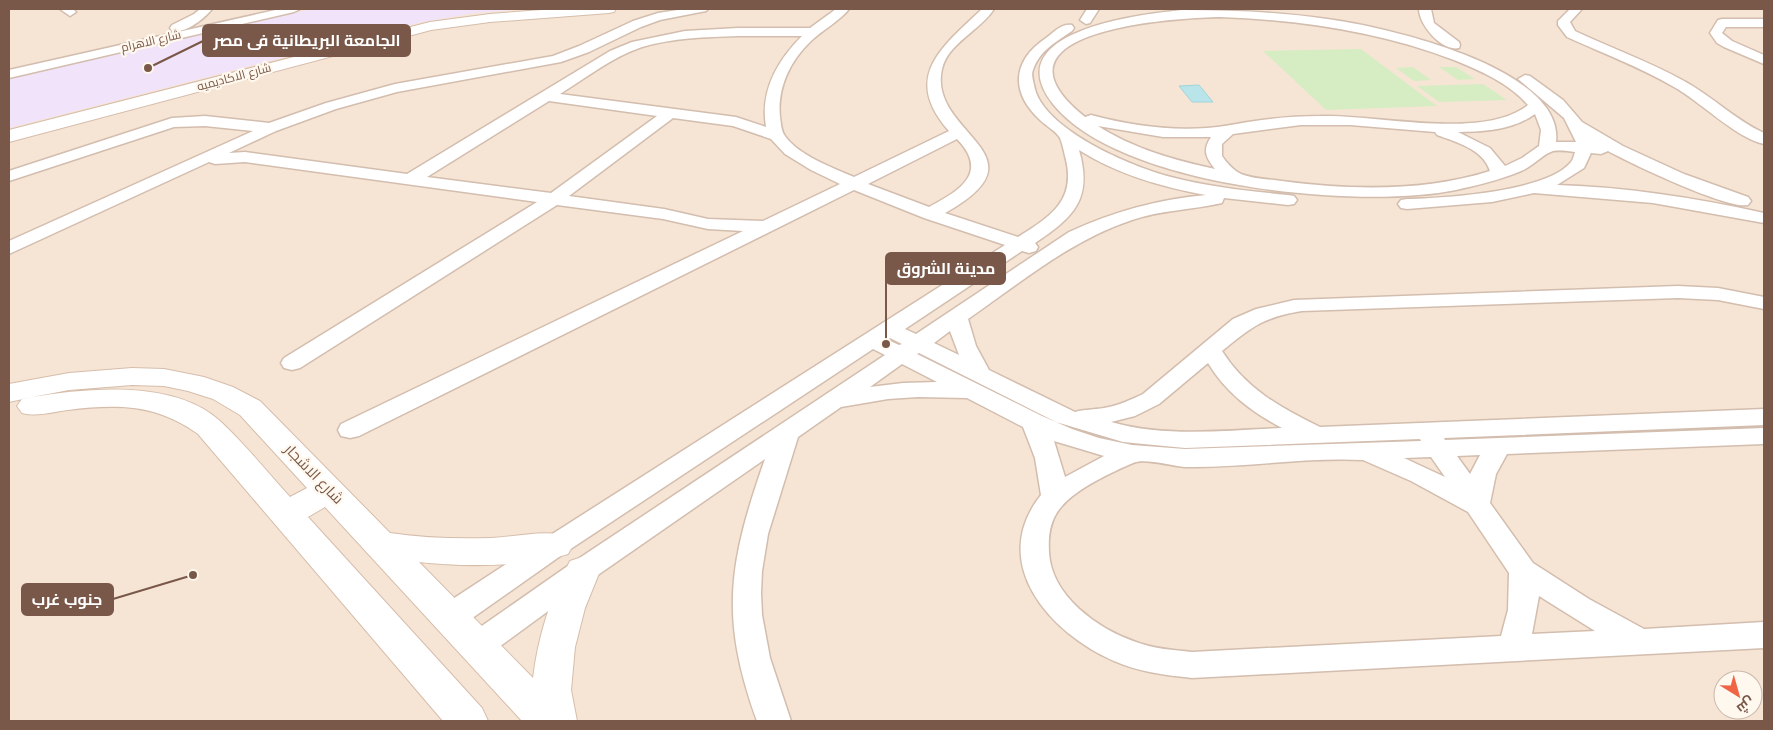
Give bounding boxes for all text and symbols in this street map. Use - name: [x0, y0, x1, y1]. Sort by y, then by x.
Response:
- callout: الجامعة البريطانية فى مصر: [203, 25, 410, 56]
- street label: شارع الاهرام: [120, 27, 183, 56]
- text: الجامعة البريطانية فى مصر: [212, 31, 401, 50]
- street label: شارع الاكاديميه: [195, 60, 273, 95]
- callout: مدينة الشروق: [886, 253, 1005, 284]
- text: مدينة الشروق: [897, 259, 995, 278]
- street label: شارع الاشجار: [279, 439, 347, 509]
- callout: جنوب غرب: [22, 584, 113, 615]
- text: جنوب غرب: [32, 590, 102, 609]
- north arrow: [1713, 670, 1763, 720]
- text: ش: [1733, 693, 1758, 717]

